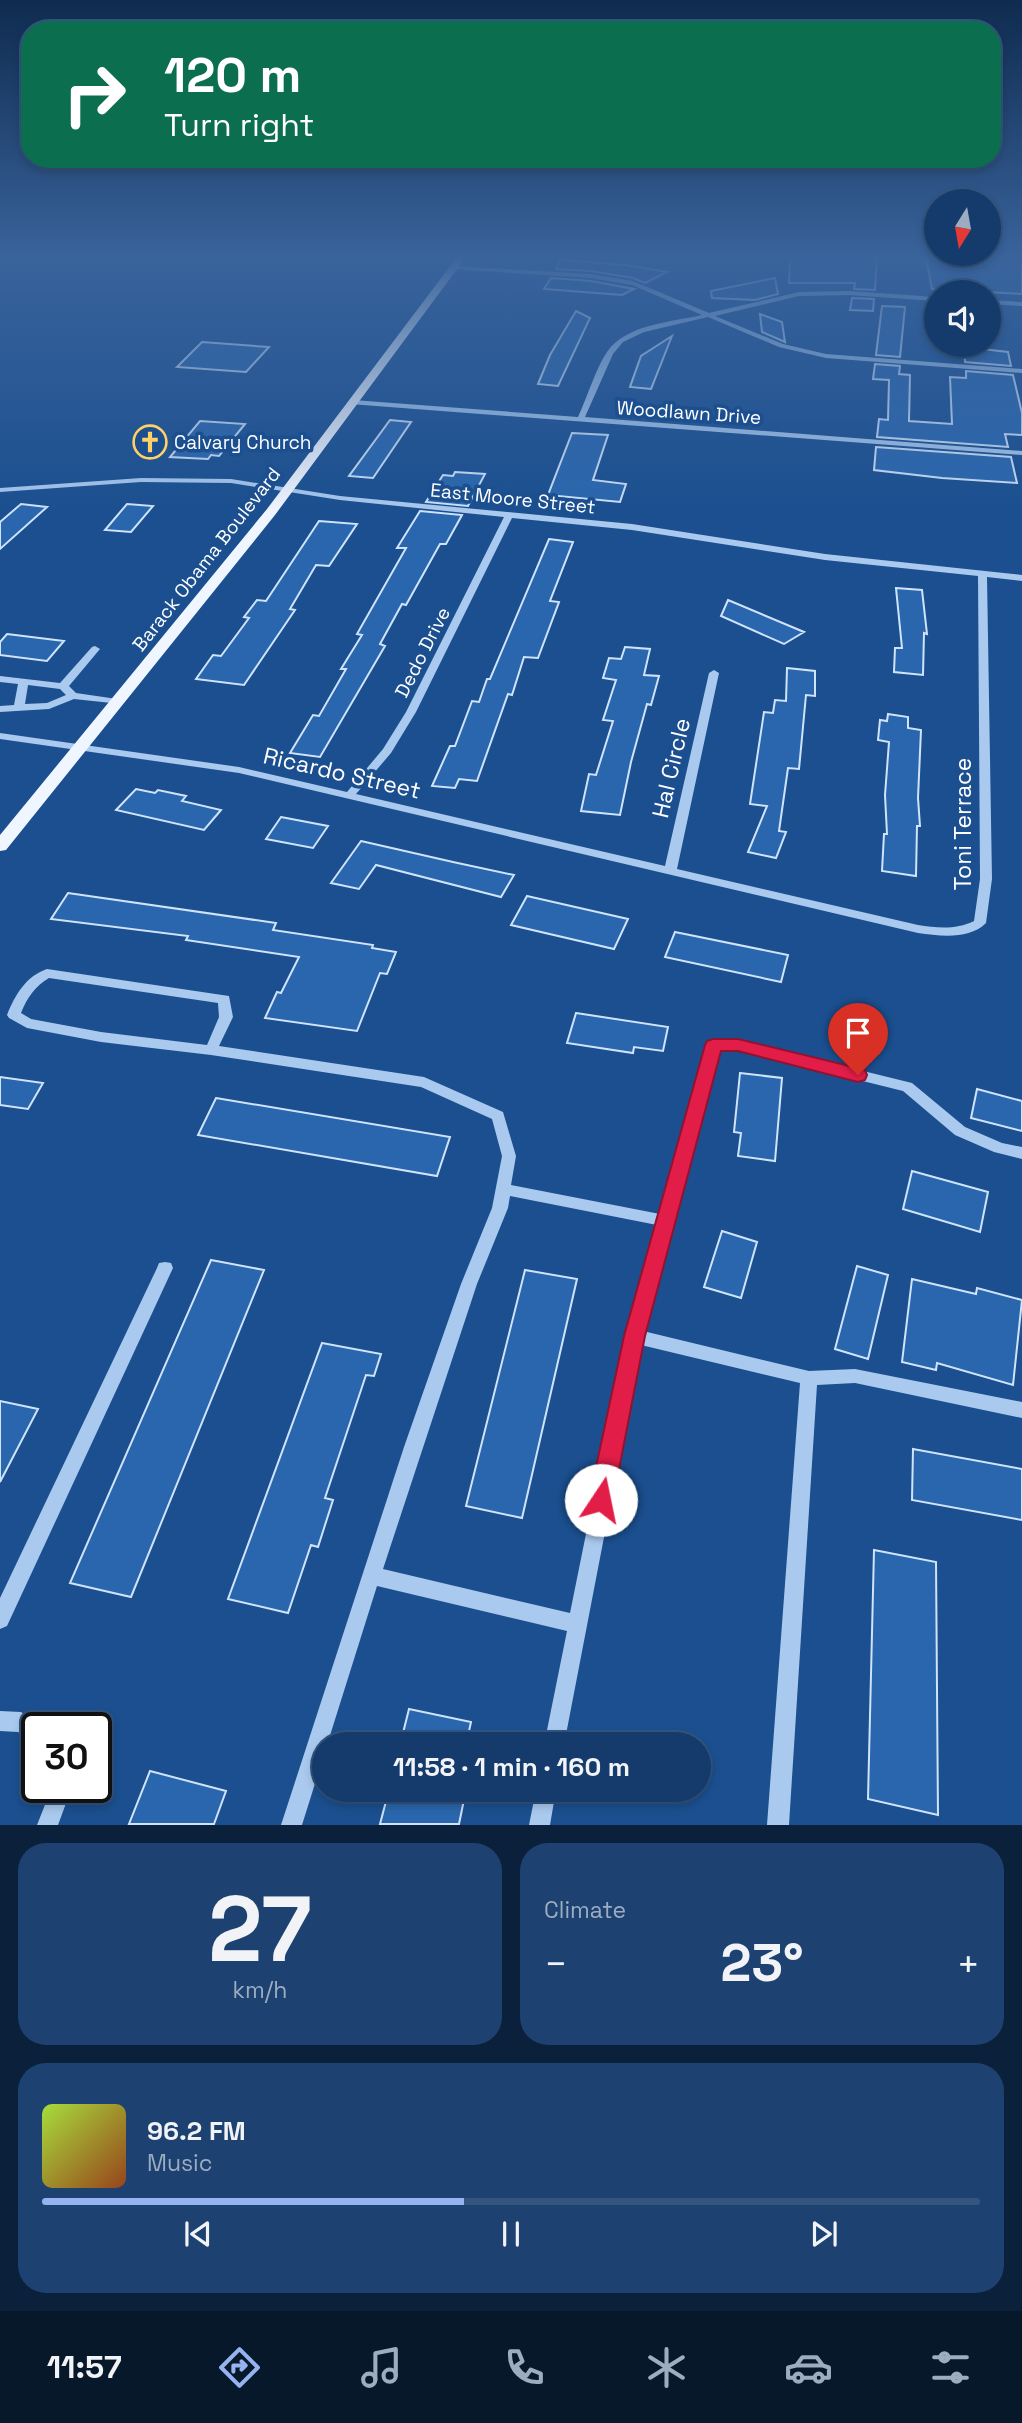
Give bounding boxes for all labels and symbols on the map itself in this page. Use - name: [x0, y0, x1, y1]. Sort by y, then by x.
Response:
- north arrow: [924, 189, 1001, 266]
- street label: Woodlawn Drive: [616, 395, 762, 430]
- church icon: Calvary Church: [131, 423, 169, 461]
- place label: Calvary Church: [174, 430, 311, 455]
- street label: Barack Obama Boulevard: [127, 462, 286, 656]
- street label: East Moore Street: [429, 477, 597, 520]
- street label: Dedo Drive: [389, 603, 456, 702]
- street label: Hal Circle: [645, 715, 697, 821]
- street label: Ricardo Street: [260, 740, 424, 806]
- street label: Toni Terrace: [948, 758, 978, 890]
- pin: [828, 1003, 888, 1075]
- position arrow: [564, 1463, 638, 1537]
- speed limit sign: 30: [21, 1712, 112, 1803]

